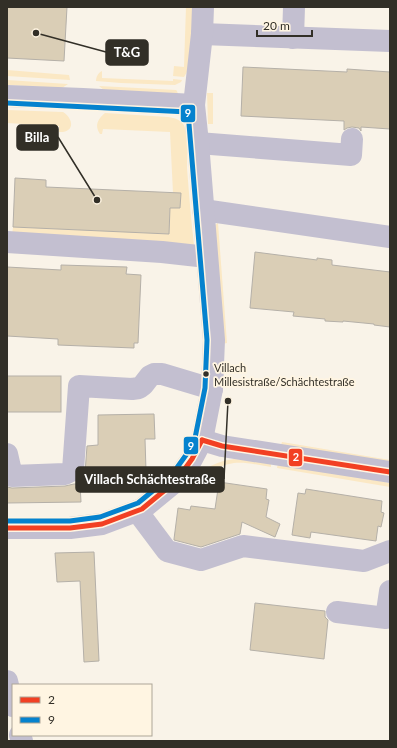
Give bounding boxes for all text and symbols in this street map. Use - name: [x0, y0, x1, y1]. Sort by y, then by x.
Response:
- scale bar: [257, 12, 312, 38]
- text: 20 m: [263, 18, 290, 33]
- callout: T&G: [106, 40, 148, 65]
- text: T&G: [114, 44, 140, 60]
- line badge: 9: [180, 104, 196, 123]
- text: 9: [185, 106, 191, 119]
- callout: Billa: [17, 125, 58, 150]
- text: Billa: [25, 129, 49, 145]
- place label: Villach Millesistraße/Schächtestraße: [214, 361, 355, 388]
- marker: Villach Millesistraße/Schächtestraße: [201, 369, 211, 379]
- line badge: 9: [183, 436, 199, 455]
- text: 9: [188, 439, 194, 452]
- line badge: 2: [288, 448, 303, 467]
- text: 2: [293, 450, 299, 463]
- callout: Villach Schächtestraße: [76, 467, 224, 492]
- text: Villach Schächtestraße: [83, 471, 216, 487]
- legend: [12, 684, 152, 736]
- text: 2: [48, 692, 55, 707]
- text: 9: [48, 712, 55, 727]

